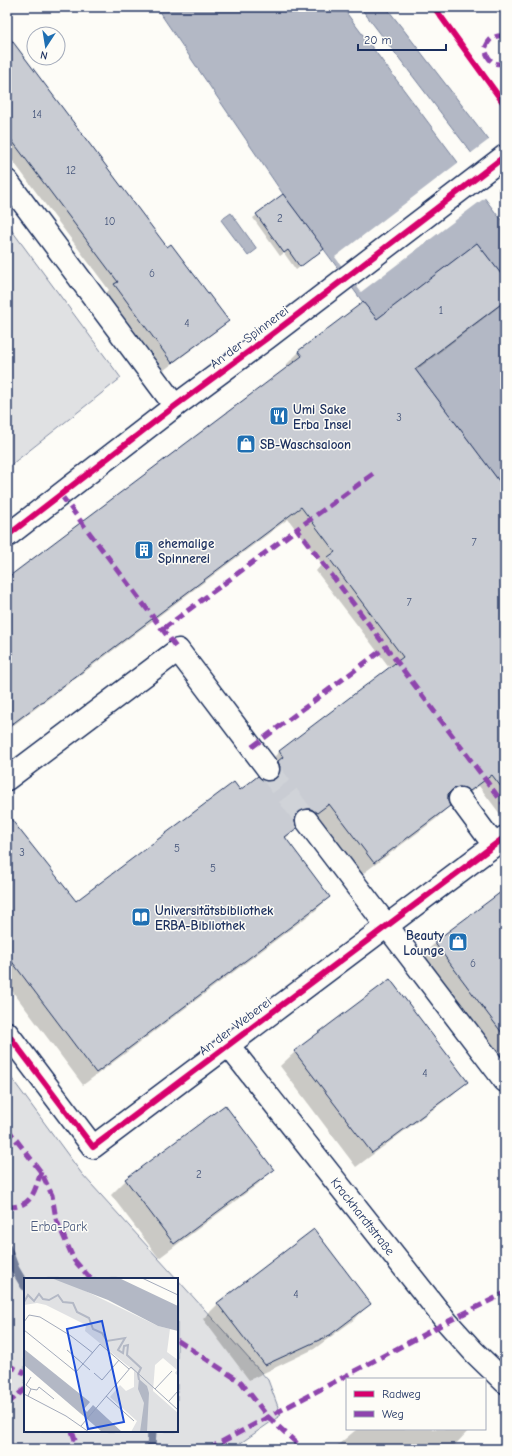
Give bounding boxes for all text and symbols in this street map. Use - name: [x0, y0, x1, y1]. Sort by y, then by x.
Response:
- north arrow: [26, 26, 66, 66]
- scale bar: [358, 26, 446, 52]
- text: 20 m: [364, 33, 392, 47]
- text: N: [39, 48, 49, 62]
- house number: 14: [32, 108, 42, 121]
- house number: 12: [66, 164, 76, 177]
- house number: 2: [277, 212, 283, 225]
- house number: 10: [104, 215, 116, 228]
- house number: 6: [149, 267, 155, 280]
- street label: An der Spinnerei: [207, 303, 291, 371]
- house number: 1: [439, 304, 443, 317]
- house number: 4: [184, 317, 190, 330]
- place label: Umi Sake Erba Insel: [293, 402, 351, 432]
- restaurant icon: Umi Sake Erba Insel: [268, 405, 290, 427]
- house number: 3: [396, 411, 402, 424]
- shop icon: SB-Waschsaloon: [235, 433, 257, 455]
- place label: SB-Waschsaloon: [260, 437, 351, 452]
- place label: ehemalige Spinnerei: [158, 536, 215, 566]
- house number: 7: [471, 536, 477, 549]
- building icon: ehemalige Spinnerei: [133, 539, 155, 561]
- house number: 7: [406, 596, 412, 609]
- house number: 5: [174, 842, 180, 855]
- house number: 3: [19, 846, 25, 859]
- house number: 5: [210, 862, 216, 875]
- place label: Universitätsbibliothek ERBA-Bibliothek: [155, 903, 274, 933]
- library icon: Universitätsbibliothek ERBA-Bibliothek: [130, 906, 152, 928]
- place label: Beauty Lounge: [403, 928, 445, 958]
- shop icon: Beauty Lounge: [447, 931, 469, 953]
- house number: 6: [470, 957, 476, 970]
- street label: An der Weberei: [196, 994, 274, 1058]
- house number: 4: [422, 1067, 428, 1080]
- house number: 2: [196, 1168, 202, 1181]
- street label: Krackhardtstraße: [328, 1174, 399, 1258]
- park label: Erba-Park: [31, 1219, 88, 1234]
- inset map: [24, 1278, 178, 1432]
- house number: 4: [293, 1288, 299, 1301]
- legend: [346, 1378, 486, 1430]
- text: Radweg: [382, 1387, 421, 1401]
- text: Weg: [382, 1407, 404, 1421]

